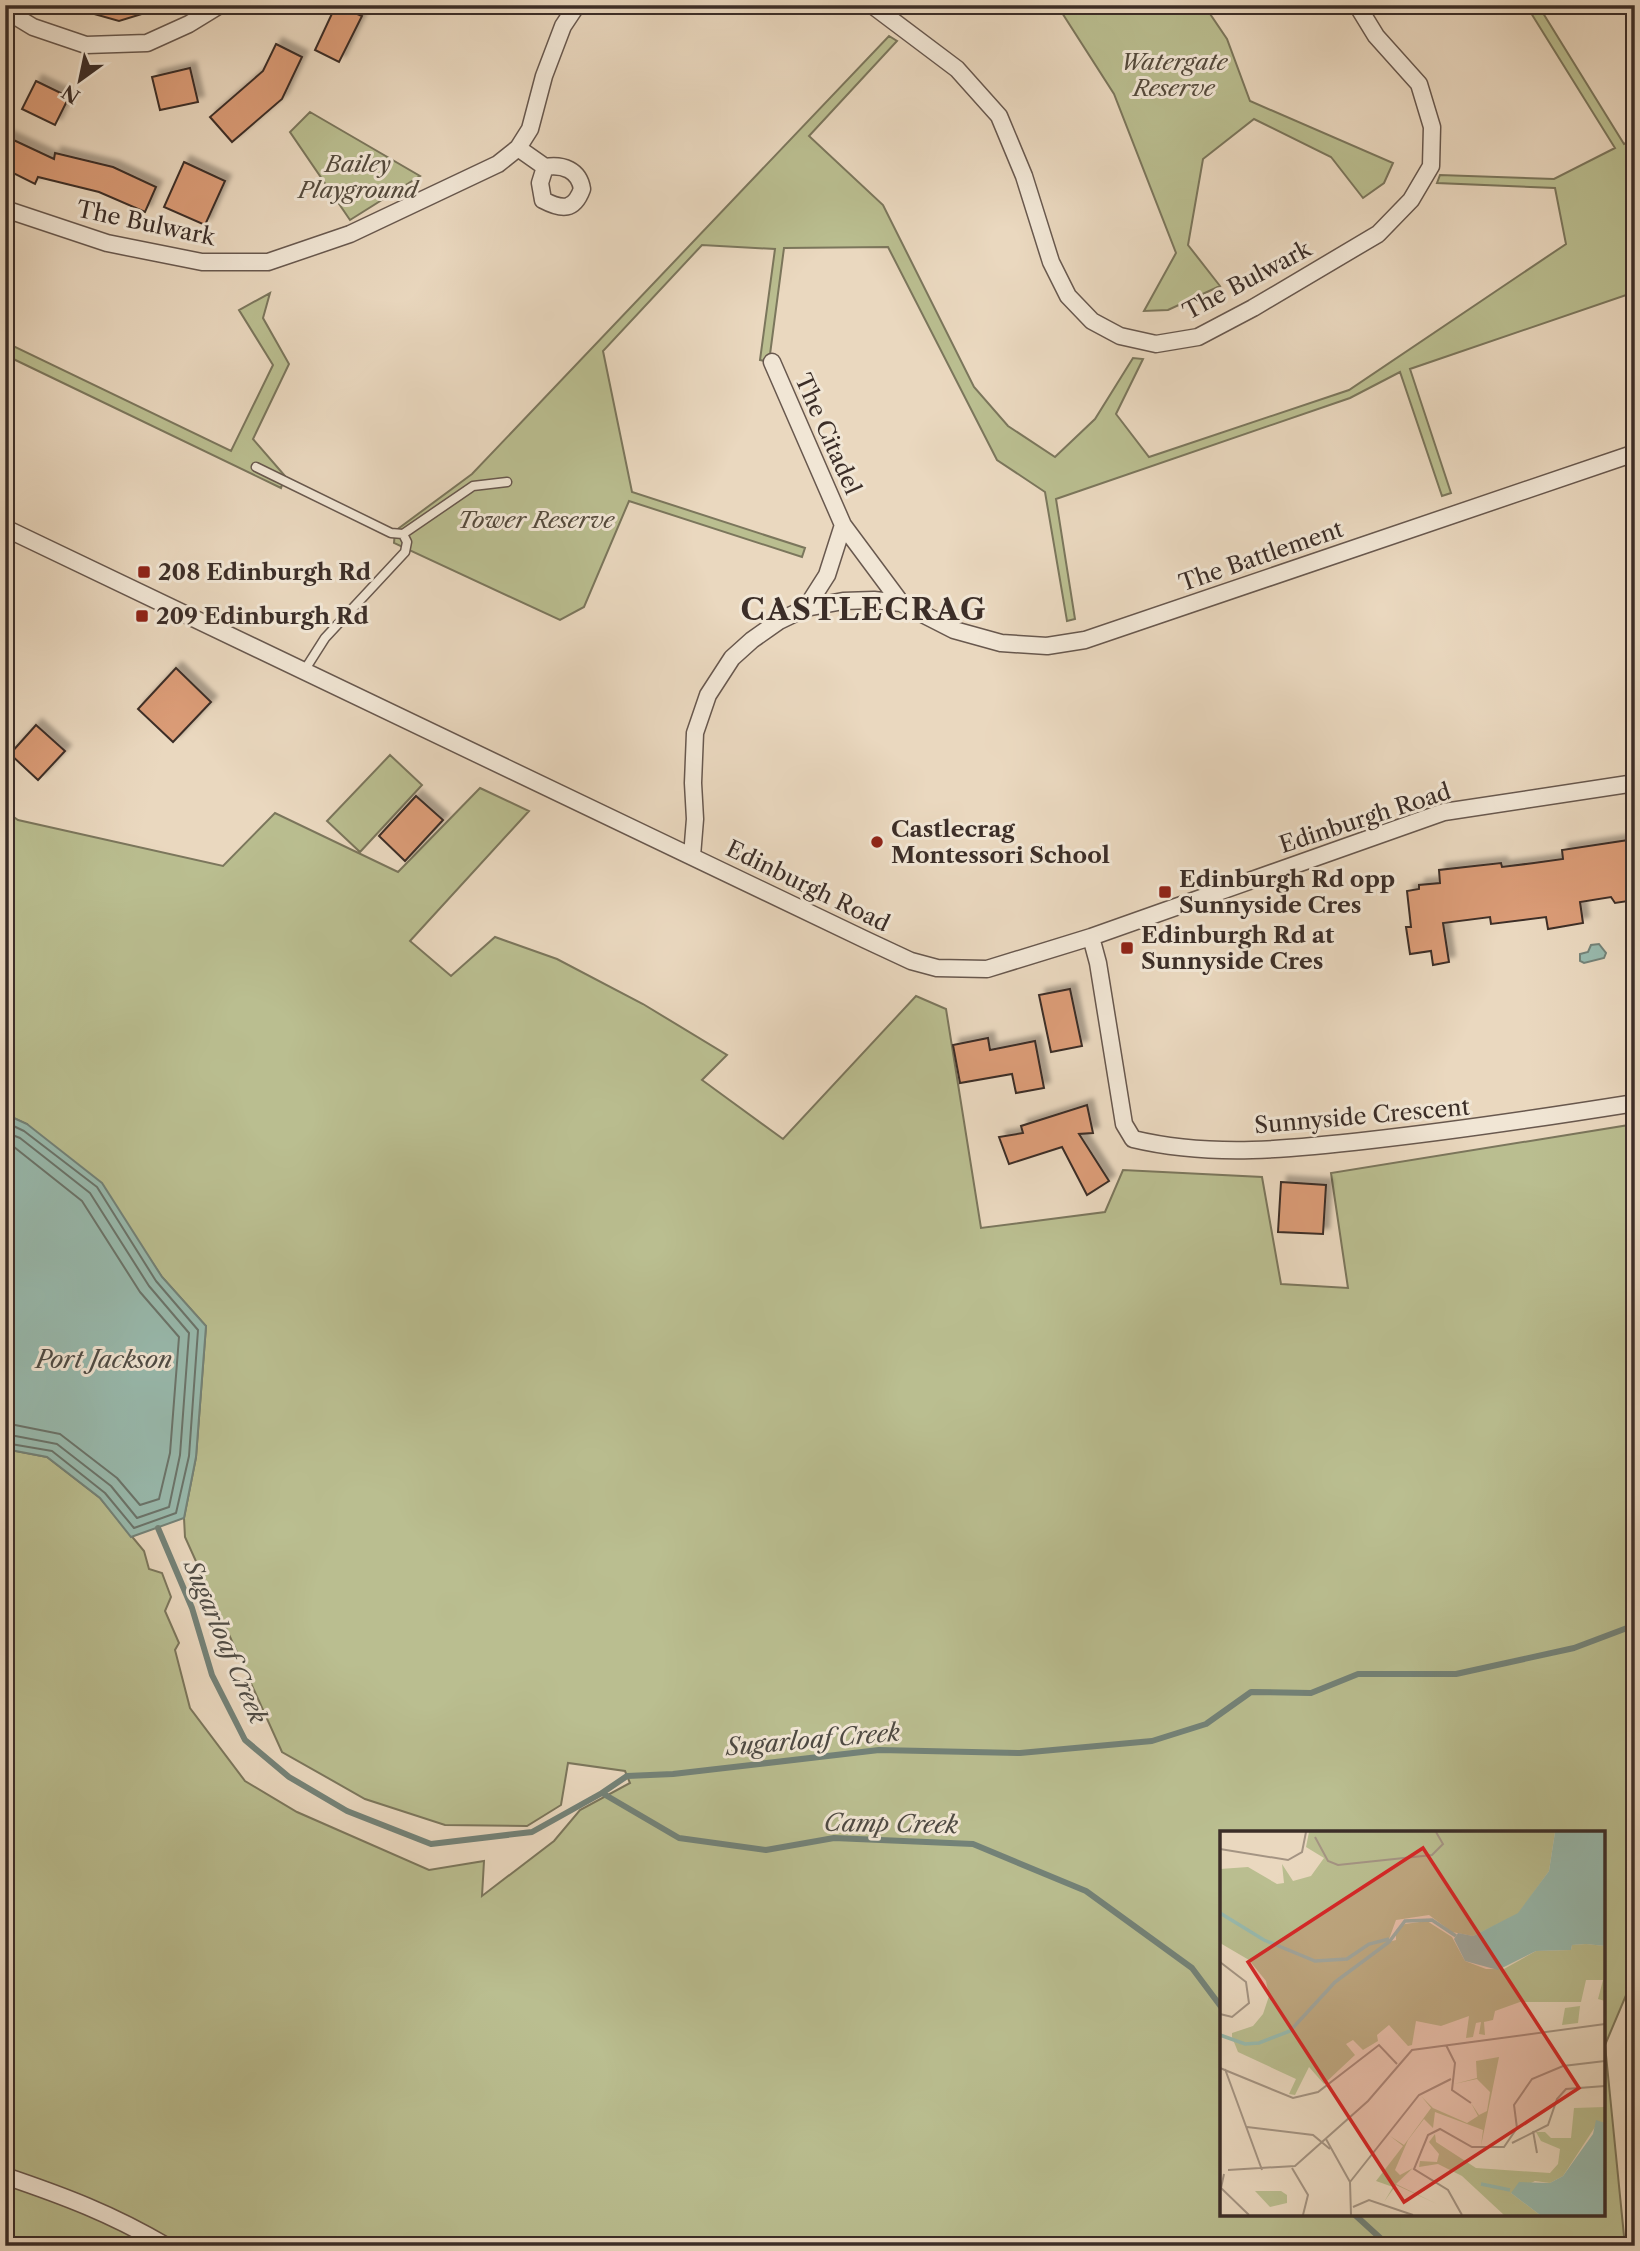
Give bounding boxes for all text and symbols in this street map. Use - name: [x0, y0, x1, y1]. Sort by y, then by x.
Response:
- north arrow: [46, 46, 116, 116]
- park label: Watergate Reserve: [1120, 48, 1229, 102]
- text: N: [58, 80, 84, 108]
- park label: Bailey Playground: [296, 150, 420, 204]
- street label: The Bulwark: [74, 195, 220, 252]
- street label: The Bulwark: [1178, 234, 1317, 325]
- street label: The Citadel: [789, 369, 867, 499]
- park label: Tower Reserve: [458, 506, 615, 534]
- street label: The Battlement: [1175, 515, 1347, 597]
- place label: 208 Edinburgh Rd: [158, 558, 372, 586]
- marker: 208 Edinburgh Rd: [136, 564, 152, 580]
- district label: CASTLECRAG: [741, 591, 988, 628]
- place label: 209 Edinburgh Rd: [156, 602, 369, 630]
- marker: 209 Edinburgh Rd: [134, 608, 150, 624]
- street label: Edinburgh Road: [1276, 777, 1454, 859]
- place label: Castlecrag Montessori School: [891, 815, 1110, 869]
- street label: Edinburgh Road: [722, 834, 894, 938]
- marker: Castlecrag Montessori School: [869, 834, 885, 850]
- place label: Edinburgh Rd opp Sunnyside Cres: [1179, 865, 1395, 919]
- marker: Edinburgh Rd opp Sunnyside Cres: [1157, 884, 1173, 900]
- place label: Edinburgh Rd at Sunnyside Cres: [1141, 921, 1335, 975]
- marker: Edinburgh Rd at Sunnyside Cres: [1119, 940, 1135, 956]
- street label: Sunnyside Crescent: [1253, 1093, 1471, 1139]
- water label: Port Jackson: [34, 1345, 172, 1374]
- water label: Sugarloaf Creek: [177, 1554, 273, 1728]
- water label: Sugarloaf Creek: [723, 1717, 902, 1762]
- water label: Camp Creek: [824, 1808, 959, 1839]
- inset map: [1220, 1831, 1605, 2216]

